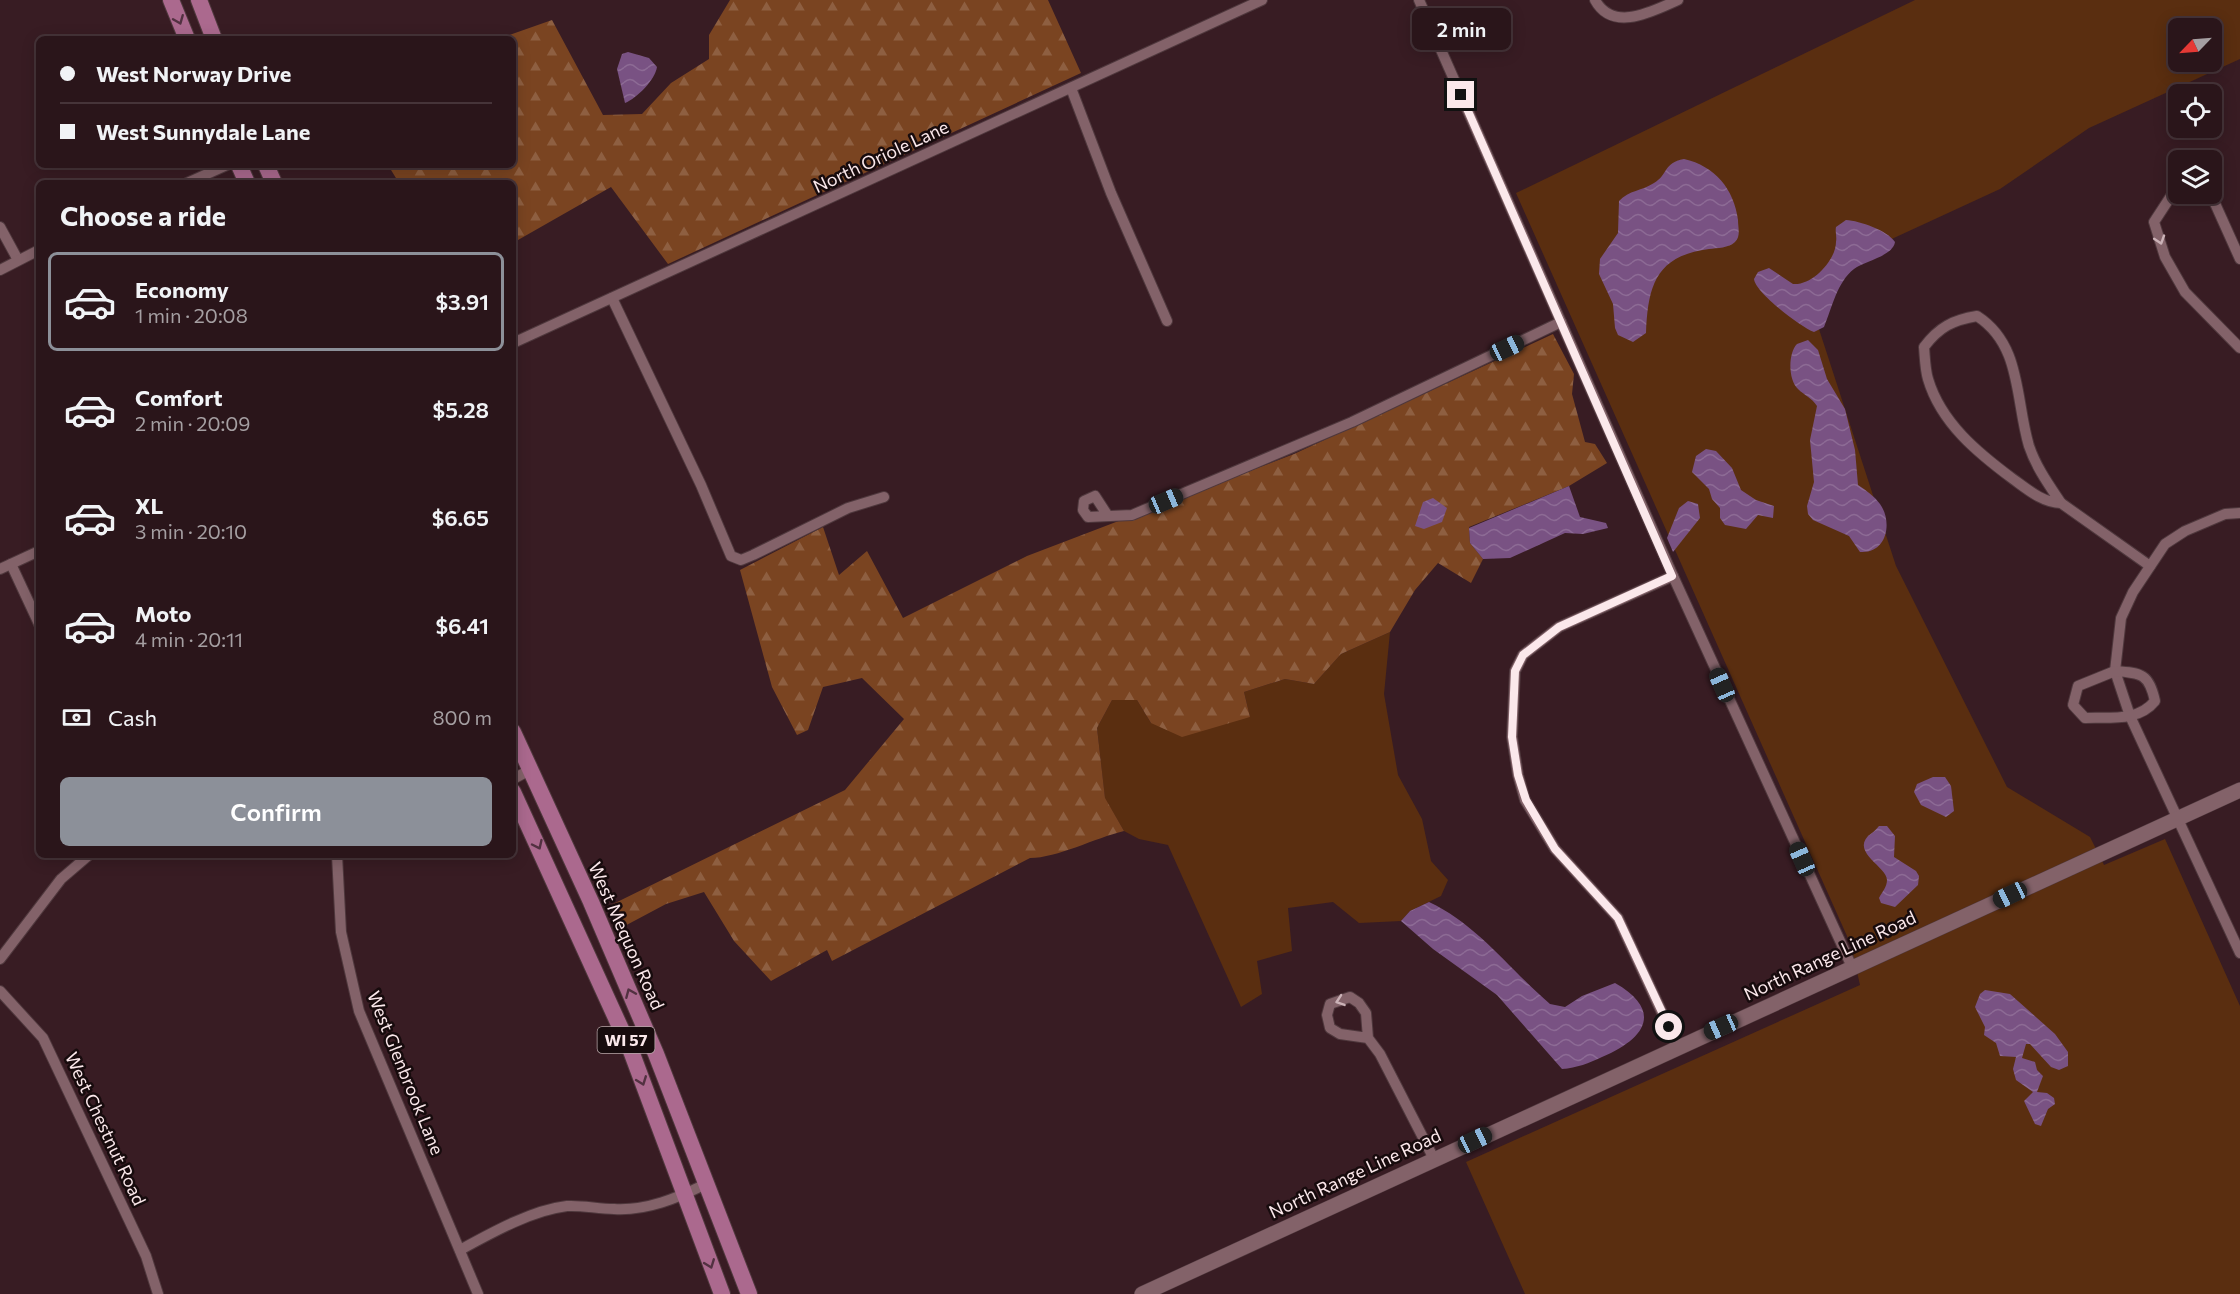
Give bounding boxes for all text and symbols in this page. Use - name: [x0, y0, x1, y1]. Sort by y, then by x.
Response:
- callout: 2 min: [1412, 8, 1510, 50]
- one-way arrow: [172, 13, 184, 24]
- text: 2 min: [1437, 17, 1486, 41]
- north arrow: [2168, 18, 2222, 72]
- map controls: [2168, 18, 2222, 204]
- text: West Norway Drive: [96, 60, 291, 87]
- route end: [1447, 81, 1474, 108]
- button: locate: [2168, 84, 2222, 138]
- street label: North Oriole Lane: [809, 115, 952, 197]
- text: West Sunnydale Lane: [96, 118, 310, 145]
- button: layers: [2168, 150, 2222, 204]
- text: Choose a ride: [60, 199, 226, 232]
- one-way arrow: [2153, 234, 2165, 245]
- icon: car: [63, 275, 117, 329]
- text: Economy: [135, 276, 229, 303]
- text: $3.91: [436, 288, 489, 315]
- text: 1 min · 20:08: [135, 303, 248, 327]
- car: [1487, 332, 1527, 364]
- icon: car: [63, 383, 117, 437]
- text: Comfort: [135, 384, 223, 411]
- text: $5.28: [433, 396, 489, 423]
- text: 2 min · 20:09: [135, 411, 250, 435]
- car: [1146, 486, 1186, 516]
- icon: car: [63, 491, 117, 545]
- text: XL: [135, 492, 163, 519]
- text: $6.65: [432, 504, 489, 531]
- text: 3 min · 20:10: [135, 519, 247, 543]
- icon: car: [63, 599, 117, 653]
- text: Moto: [135, 600, 191, 627]
- text: $6.41: [435, 612, 489, 639]
- text: 4 min · 20:11: [135, 627, 243, 651]
- car: [1706, 665, 1738, 705]
- icon: cash: [60, 701, 93, 734]
- text: Cash: [108, 704, 157, 731]
- text: 800 m: [432, 705, 492, 729]
- button: Confirm: [60, 777, 492, 846]
- one-way arrow: [530, 839, 542, 850]
- car: [1786, 839, 1818, 879]
- street label: West Mequon Road: [584, 858, 669, 1013]
- car: [1990, 879, 2030, 911]
- street label: North Range Line Road: [1740, 906, 1919, 1005]
- street label: West Glenbrook Lane: [363, 987, 449, 1158]
- one-way arrow: [625, 988, 637, 999]
- one-way arrow: [1335, 993, 1346, 1006]
- car: [1701, 1011, 1741, 1043]
- route start: [1655, 1013, 1682, 1040]
- road number: WI 57: [598, 1027, 654, 1053]
- street label: West Chestnut Road: [61, 1048, 151, 1209]
- one-way arrow: [635, 1075, 647, 1086]
- street label: North Range Line Road: [1265, 1124, 1444, 1223]
- car: [1455, 1124, 1495, 1156]
- one-way arrow: [703, 1258, 716, 1268]

